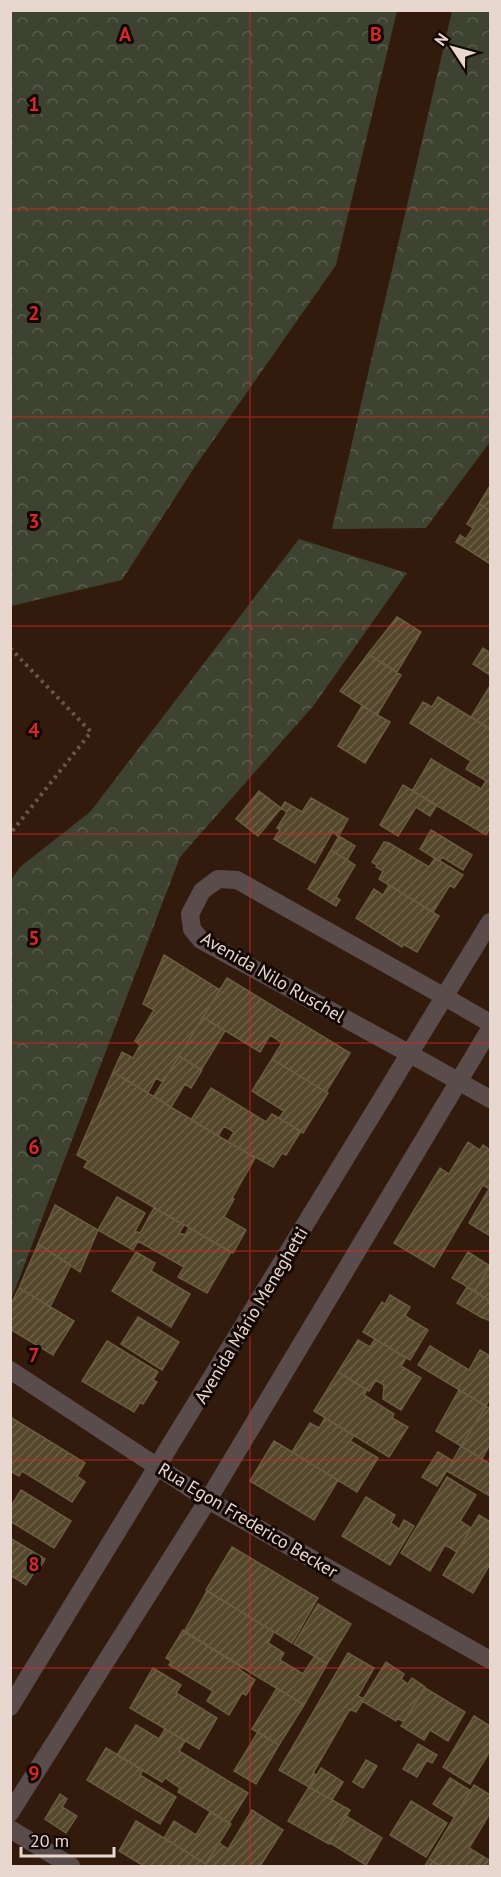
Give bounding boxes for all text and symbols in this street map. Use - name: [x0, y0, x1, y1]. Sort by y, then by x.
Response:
- north arrow: [423, 18, 483, 78]
- text: A: [119, 21, 132, 47]
- text: B: [370, 21, 382, 47]
- text: N: [430, 29, 452, 49]
- text: 1: [28, 91, 40, 117]
- text: 2: [28, 300, 40, 326]
- text: 3: [28, 508, 40, 534]
- text: 4: [28, 717, 40, 743]
- text: 5: [28, 925, 40, 951]
- street label: Avenida Nilo Ruschel: [197, 926, 350, 1028]
- text: 6: [28, 1134, 40, 1160]
- street label: Avenida Mário Meneghetti: [189, 1222, 313, 1408]
- text: 7: [28, 1342, 40, 1368]
- street label: Rua Egon Frederico Becker: [154, 1457, 342, 1583]
- text: 8: [28, 1551, 40, 1577]
- text: 9: [28, 1760, 40, 1786]
- scale bar: [21, 1820, 114, 1858]
- text: 20 m: [30, 1829, 69, 1852]

